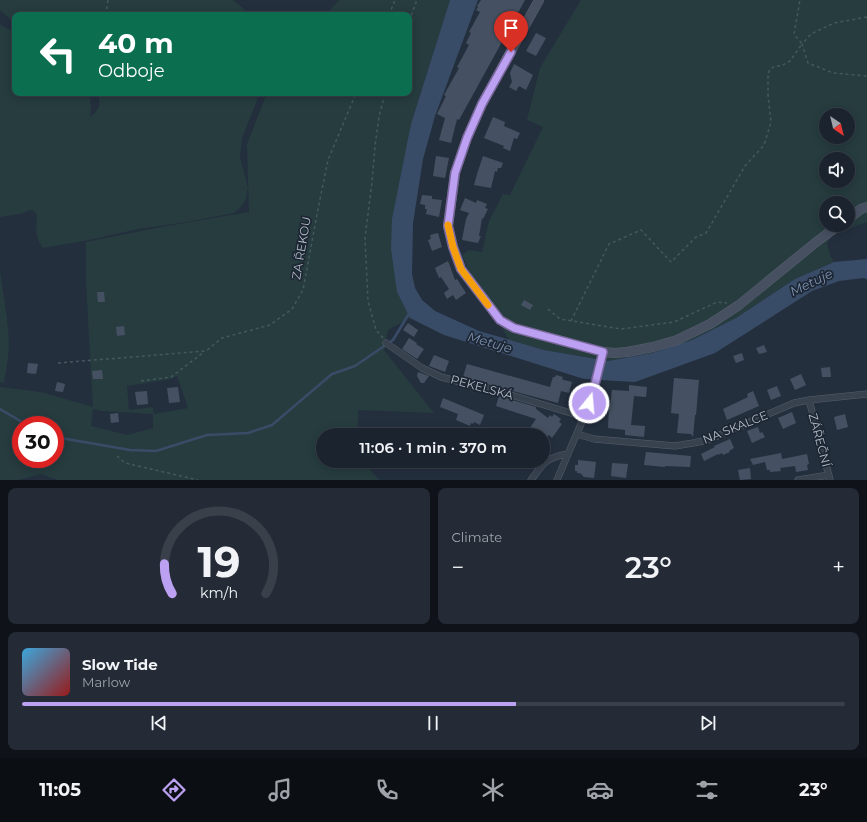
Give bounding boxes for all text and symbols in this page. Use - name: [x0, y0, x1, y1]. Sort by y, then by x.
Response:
- pin: [494, 11, 528, 52]
- icon: arrive: [500, 17, 522, 39]
- text: 40 m: [98, 26, 174, 60]
- icon: left: [32, 28, 84, 80]
- text: Odboje: [98, 60, 165, 82]
- north arrow: [819, 108, 855, 144]
- map controls: [819, 108, 855, 232]
- button: sound: [819, 152, 855, 188]
- button: search: [819, 196, 855, 232]
- street label: ZA ŘEKOU: [288, 215, 314, 281]
- water label: Metuje: [787, 265, 835, 299]
- water label: Metuje: [466, 328, 514, 356]
- street label: PEKELSKÁ: [449, 371, 515, 403]
- position arrow: [568, 382, 610, 424]
- street label: NA SKALCE: [700, 407, 770, 447]
- street label: ZÁŘEČNÍ: [806, 411, 834, 469]
- speed limit sign: 30: [12, 416, 64, 468]
- text: 11:06 · 1 min · 370 m: [359, 438, 507, 457]
- text: Climate: [452, 529, 502, 545]
- text: 19: [197, 537, 240, 587]
- text: 23°: [625, 549, 672, 586]
- text: −: [452, 554, 464, 581]
- text: +: [832, 554, 845, 581]
- text: km/h: [200, 584, 238, 602]
- text: Slow Tide: [82, 655, 158, 674]
- text: Marlow: [82, 674, 130, 690]
- icon: previous: [148, 712, 170, 734]
- icon: pause: [422, 712, 444, 734]
- icon: next: [697, 712, 719, 734]
- icon: directions: [160, 776, 188, 804]
- icon: music: [266, 776, 294, 804]
- icon: phone: [373, 776, 401, 804]
- icon: climate: [479, 776, 507, 804]
- icon: car: [586, 776, 614, 804]
- icon: filters: [693, 776, 721, 804]
- text: 11:05: [39, 779, 81, 801]
- text: 23°: [799, 779, 828, 801]

